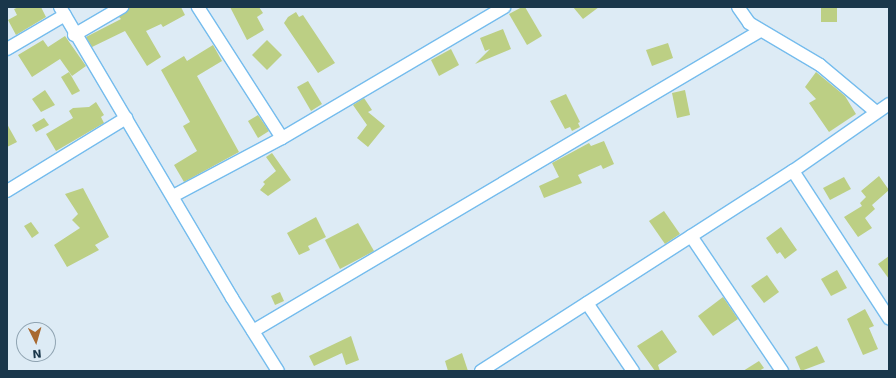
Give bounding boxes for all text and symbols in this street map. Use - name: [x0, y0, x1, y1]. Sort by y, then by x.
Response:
- north arrow: [16, 322, 56, 362]
- text: N: [32, 347, 42, 360]

